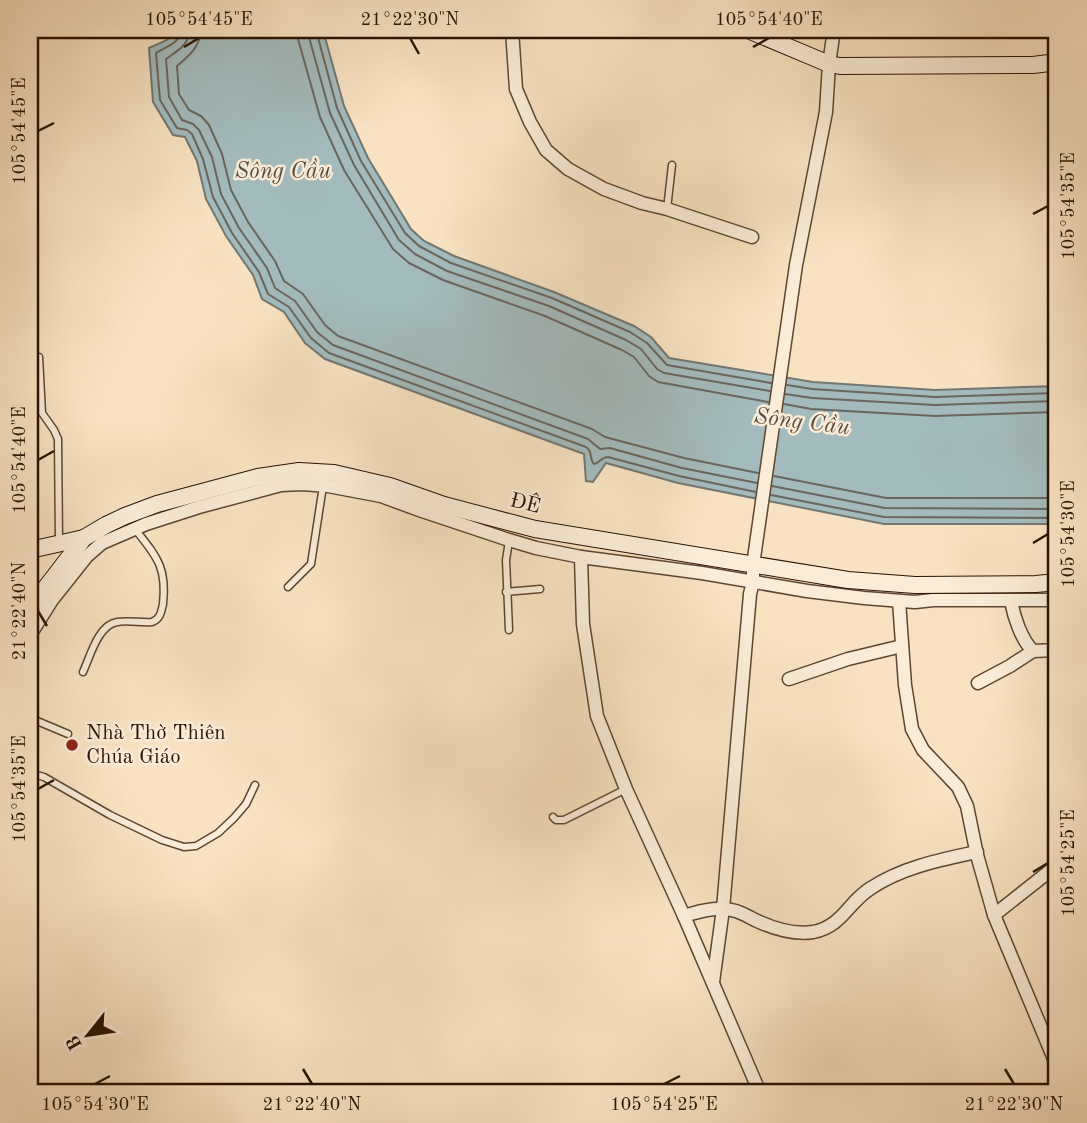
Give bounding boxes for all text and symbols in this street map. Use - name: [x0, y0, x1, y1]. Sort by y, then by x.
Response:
- text: 105°54'45"E: [145, 11, 253, 29]
- text: 21°22'30"N: [361, 11, 459, 29]
- text: 105°54'40"E: [715, 11, 823, 29]
- text: 105°54'45"E: [11, 77, 29, 185]
- text: 105°54'35"E: [1060, 152, 1078, 260]
- water label: Sông Cầu: [235, 158, 331, 184]
- water label: Sông Cầu: [753, 403, 851, 440]
- text: 105°54'40"E: [11, 406, 29, 514]
- text: 105°54'30"E: [1060, 480, 1078, 588]
- street label: ĐÊ: [508, 486, 543, 518]
- text: 21°22'40"N: [11, 562, 29, 660]
- place label: Nhà Thờ Thiên Chúa Giáo: [86, 723, 226, 768]
- text: 105°54'35"E: [11, 735, 29, 843]
- marker: Nhà Thờ Thiên Chúa Giáo: [64, 737, 80, 753]
- text: 105°54'25"E: [1060, 809, 1078, 917]
- north arrow: [52, 1000, 122, 1070]
- text: B: [64, 1032, 87, 1053]
- text: 105°54'30"E: [41, 1096, 149, 1114]
- text: 21°22'40"N: [263, 1096, 361, 1114]
- text: 105°54'25"E: [610, 1096, 718, 1114]
- text: 21°22'30"N: [965, 1096, 1063, 1114]

